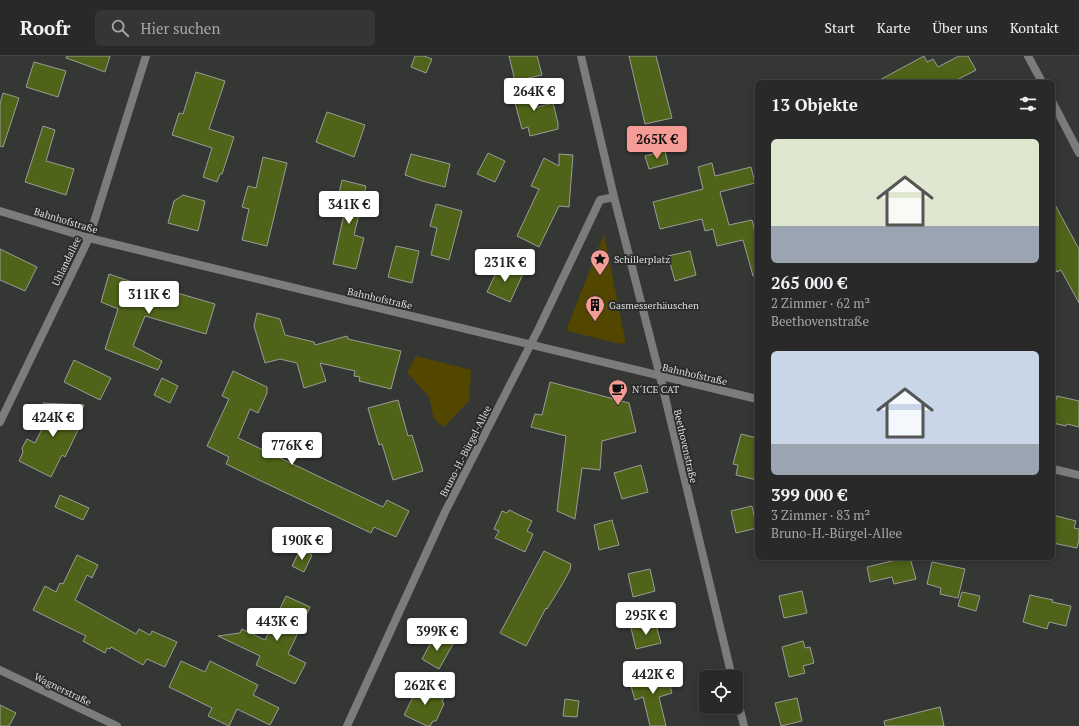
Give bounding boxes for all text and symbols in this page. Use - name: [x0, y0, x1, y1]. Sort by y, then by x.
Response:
- search box: [95, 10, 375, 46]
- text: Roofr: [20, 15, 71, 40]
- icon: search: [109, 17, 131, 39]
- text: Hier suchen: [141, 18, 220, 38]
- text: Start: [825, 18, 855, 37]
- text: Karte: [877, 18, 911, 37]
- text: Über uns: [933, 18, 988, 37]
- text: Kontakt: [1010, 18, 1059, 37]
- pin: 264K €: [501, 78, 567, 112]
- text: 264K €: [513, 82, 555, 100]
- text: 13 Objekte: [771, 93, 858, 116]
- icon: filters: [1017, 93, 1039, 115]
- pin: 265K €: [624, 126, 690, 160]
- text: 265K €: [636, 130, 678, 148]
- icon: home: [869, 165, 941, 237]
- pin: 341K €: [316, 191, 382, 225]
- text: 341K €: [328, 195, 370, 213]
- street label: Bahnhofstraße: [32, 205, 99, 236]
- street label: Uhlandallee: [49, 234, 84, 288]
- place icon: Schillerplatz: [589, 248, 611, 276]
- pin: 231K €: [472, 249, 538, 283]
- text: 231K €: [484, 253, 526, 271]
- place label: Schillerplatz: [614, 253, 670, 266]
- text: 265 000 €: [771, 271, 847, 294]
- pin: 311K €: [116, 281, 182, 315]
- text: 311K €: [128, 285, 170, 303]
- street label: Bahnhofstraße: [346, 285, 414, 312]
- building icon: Gasmesserhäuschen: [584, 294, 606, 322]
- text: 2 Zimmer · 62 m²: [771, 294, 870, 312]
- place label: Gasmesserhäuschen: [609, 299, 699, 312]
- text: Beethovenstraße: [771, 312, 869, 330]
- street label: Bahnhofstraße: [661, 361, 729, 388]
- icon: home: [869, 377, 941, 449]
- cafe icon: N´ICE CAT: [607, 378, 629, 406]
- place label: N´ICE CAT: [632, 383, 679, 396]
- street label: Bruno-H.-Bürgel-Allee: [437, 403, 494, 499]
- pin: 424K €: [20, 404, 86, 438]
- text: 424K €: [32, 408, 74, 426]
- street label: Beethovenstraße: [671, 408, 700, 484]
- pin: 776K €: [259, 432, 325, 466]
- text: 776K €: [271, 436, 313, 454]
- text: 399 000 €: [771, 483, 847, 506]
- text: 3 Zimmer · 83 m²: [771, 506, 870, 524]
- text: Bruno-H.-Bürgel-Allee: [771, 524, 902, 542]
- pin: 190K €: [269, 527, 335, 561]
- text: 190K €: [281, 531, 323, 549]
- pin: 295K €: [613, 602, 679, 636]
- text: 295K €: [625, 606, 667, 624]
- pin: 443K €: [244, 608, 310, 642]
- text: 443K €: [256, 612, 298, 630]
- pin: 399K €: [404, 618, 470, 652]
- text: 399K €: [416, 622, 458, 640]
- pin: 442K €: [620, 661, 686, 695]
- text: 442K €: [632, 665, 674, 683]
- street label: Wagnerstraße: [32, 670, 94, 709]
- map controls: [699, 670, 743, 714]
- button: locate: [699, 670, 743, 714]
- pin: 262K €: [392, 672, 458, 706]
- text: 262K €: [404, 676, 446, 694]

